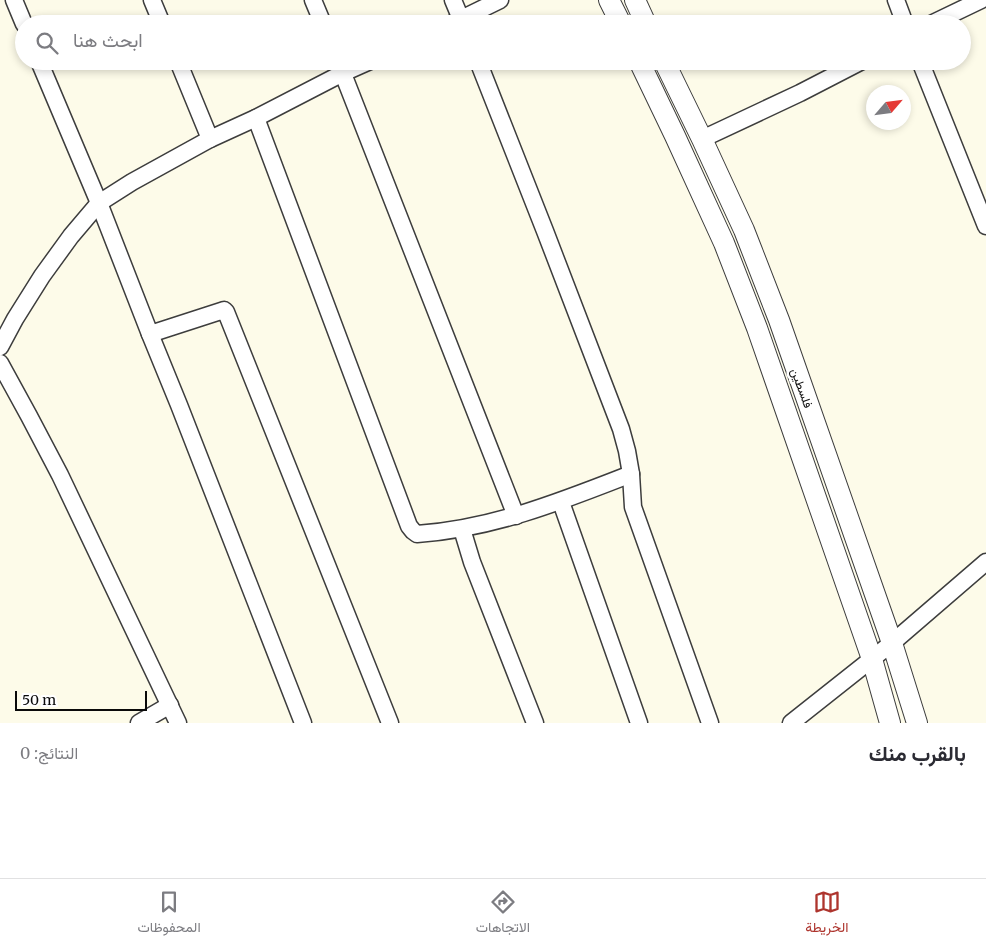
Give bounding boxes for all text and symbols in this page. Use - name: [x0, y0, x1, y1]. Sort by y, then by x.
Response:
- search box: [15, 15, 971, 70]
- text: ابحث هنا: [73, 28, 143, 52]
- icon: search: [33, 29, 61, 57]
- north arrow: [866, 85, 911, 130]
- street label: فلسطين: [787, 366, 816, 410]
- scale bar: [15, 688, 148, 711]
- text: 50 m: [22, 691, 56, 709]
- text: بالقرب منك: [869, 740, 966, 767]
- text: النتائج: 0: [20, 743, 78, 763]
- tab: المحفوظات: [138, 888, 201, 940]
- tab: الاتجاهات: [476, 888, 530, 940]
- tab: الخريطة: [805, 888, 848, 940]

